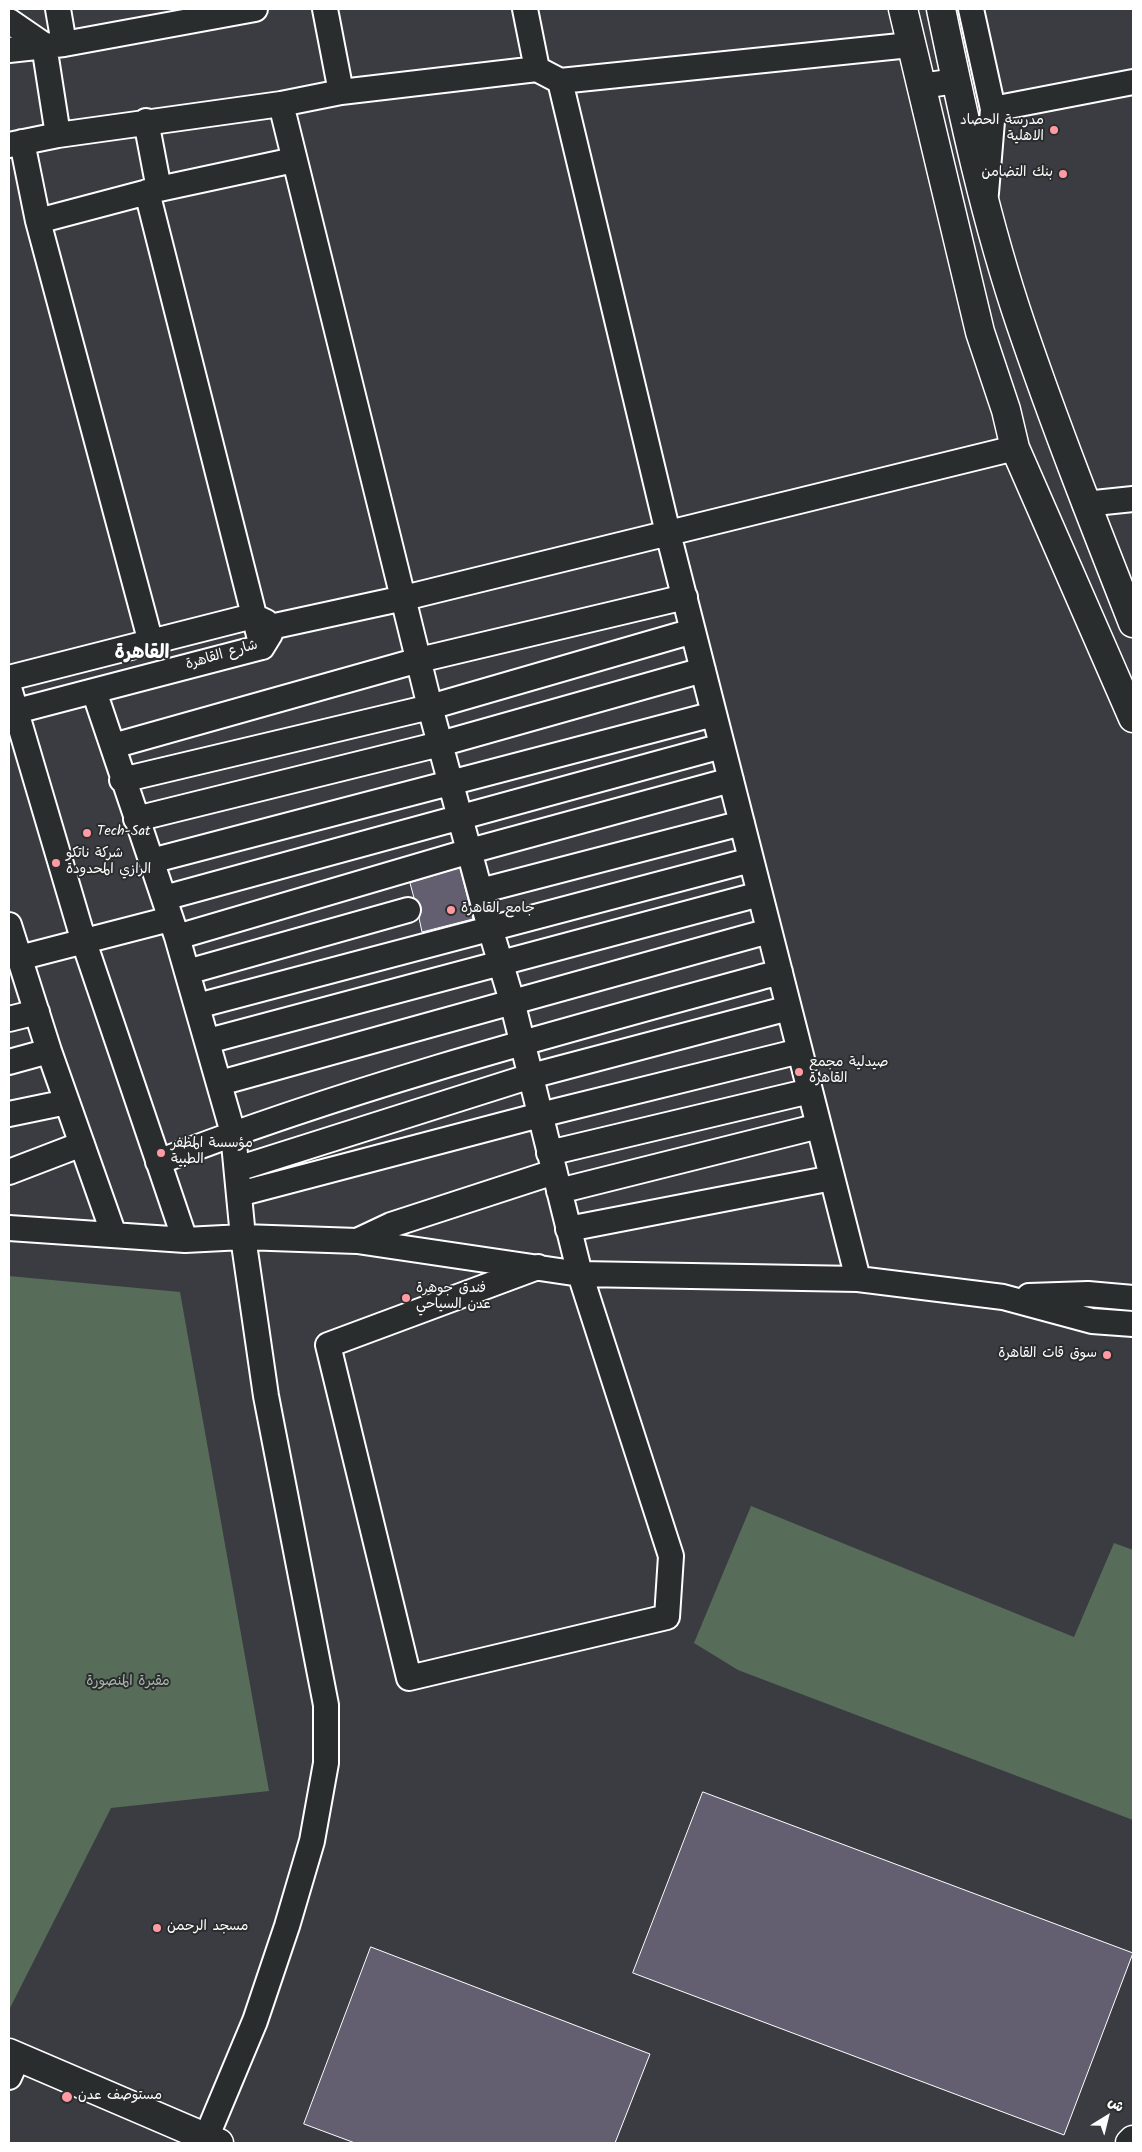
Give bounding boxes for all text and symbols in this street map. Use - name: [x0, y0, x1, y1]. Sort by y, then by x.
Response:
- place label: مدرسة الحصاد الاهلية: [960, 114, 1044, 146]
- marker: مدرسة الحصاد الاهلية: [1048, 124, 1060, 136]
- place label: بنك التضامن: [981, 166, 1053, 182]
- marker: بنك التضامن: [1057, 168, 1069, 180]
- street label: شارع القاهرة: [184, 638, 260, 674]
- district label: القاهرة: [115, 644, 169, 666]
- place label: Tech-Sat: [97, 825, 150, 841]
- marker: Tech-Sat: [81, 827, 93, 839]
- place label: شركة ناتكو الرازي المحدودة: [66, 847, 151, 880]
- marker: شركة ناتكو الرازي المحدودة: [50, 857, 62, 869]
- place label: جامع القاهرة: [461, 902, 535, 918]
- marker: جامع القاهرة: [445, 904, 457, 916]
- place label: صيدلية مجمع القاهرة: [809, 1056, 888, 1088]
- marker: صيدلية مجمع القاهرة: [793, 1066, 805, 1078]
- place label: مؤسسة المظفر الطبية: [171, 1137, 253, 1170]
- marker: مؤسسة المظفر الطبية: [155, 1147, 167, 1159]
- place label: فندق جوهرة عدن السياحي: [416, 1282, 491, 1314]
- marker: فندق جوهرة عدن السياحي: [400, 1292, 412, 1304]
- place label: سوق قات القاهرة: [998, 1347, 1097, 1363]
- marker: سوق قات القاهرة: [1101, 1349, 1113, 1361]
- park label: مقبرة المنصورة: [86, 1675, 170, 1691]
- place label: مسجد الرحمن: [167, 1920, 248, 1936]
- marker: مسجد الرحمن: [151, 1922, 163, 1934]
- place label: مستوصف عدن: [78, 2089, 162, 2105]
- marker: مستوصف عدن: [60, 2090, 74, 2104]
- text: ش: [1103, 2091, 1129, 2118]
- north arrow: [1082, 2092, 1132, 2142]

